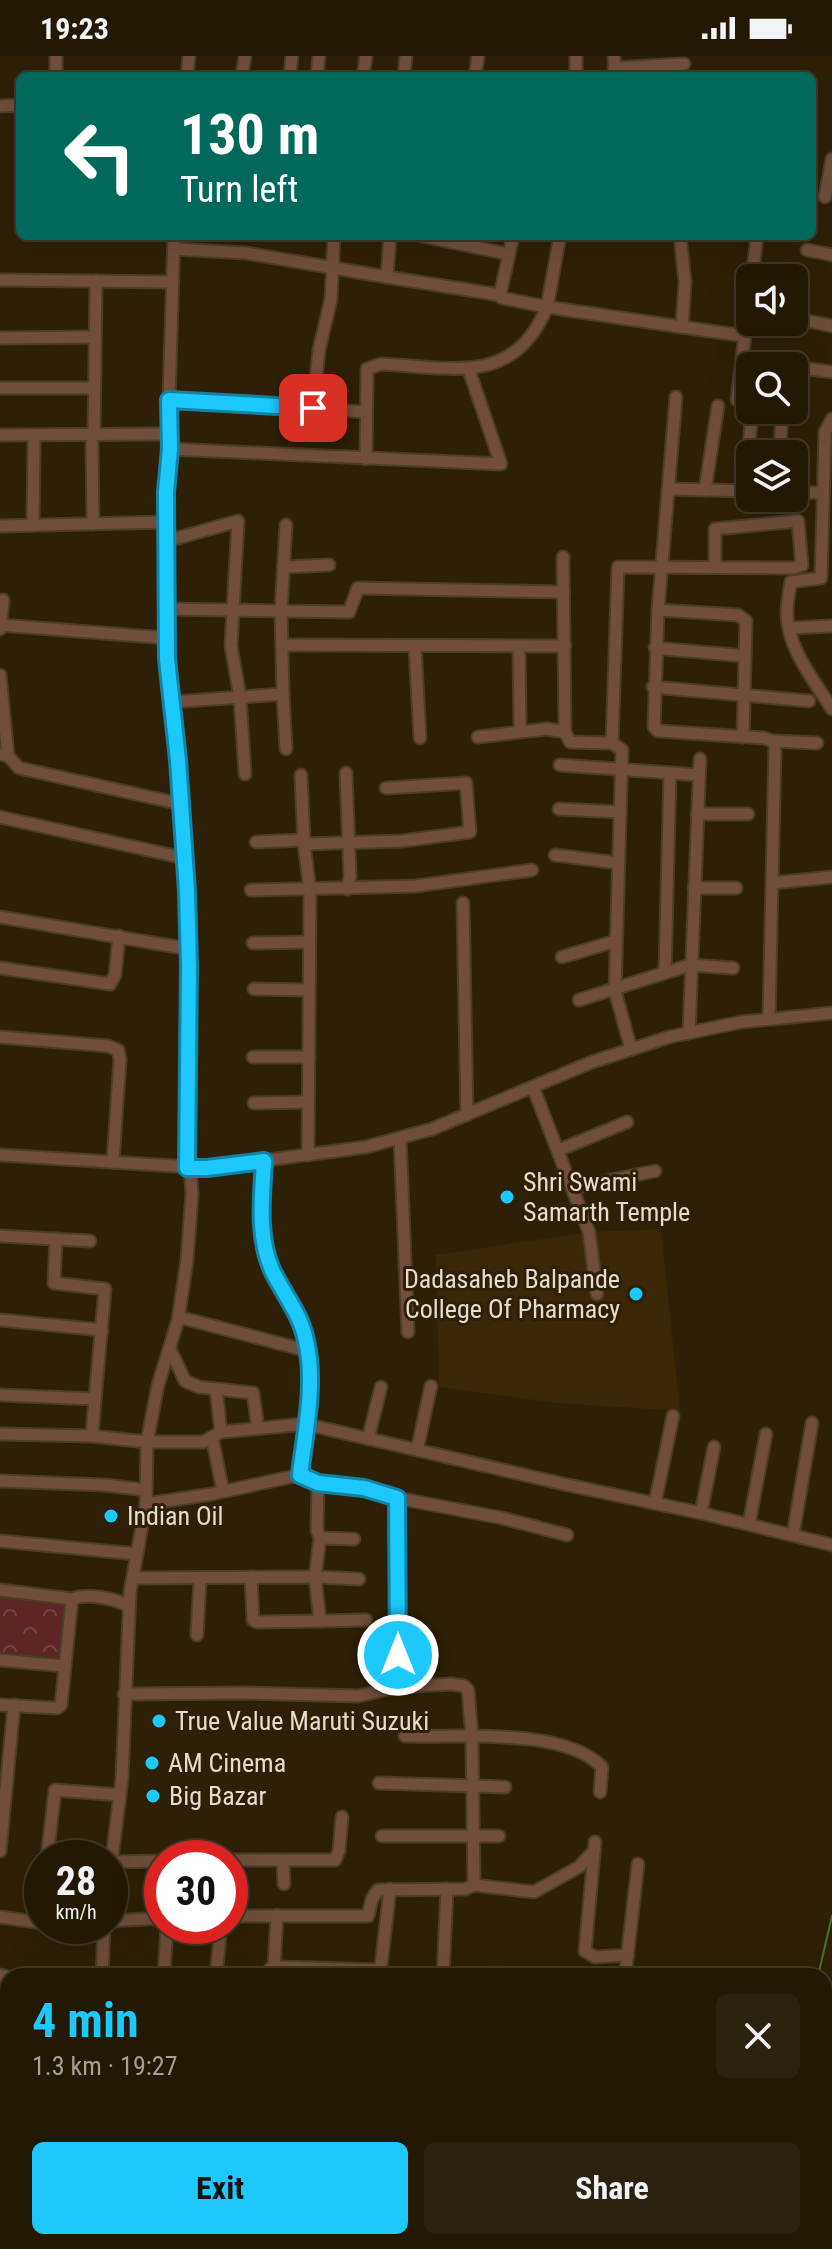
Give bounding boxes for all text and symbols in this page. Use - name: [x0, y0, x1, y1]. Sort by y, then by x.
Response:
- text: 19:23: [40, 11, 109, 46]
- text: 130 m: [180, 102, 319, 168]
- icon: left: [48, 104, 152, 208]
- text: Turn left: [180, 169, 298, 211]
- map controls: [736, 264, 808, 512]
- button: sound: [736, 264, 808, 336]
- button: search: [736, 352, 808, 424]
- pin: [279, 374, 347, 442]
- icon: arrive: [291, 386, 335, 430]
- button: layers: [736, 440, 808, 512]
- place label: Shri Swami Samarth Temple: [523, 1167, 690, 1227]
- marker: Shri Swami Samarth Temple: [498, 1188, 516, 1206]
- place label: Dadasaheb Balpande College Of Pharmacy: [404, 1264, 620, 1324]
- marker: Dadasaheb Balpande College Of Pharmacy: [627, 1285, 645, 1303]
- place label: Indian Oil: [127, 1501, 224, 1531]
- marker: Indian Oil: [102, 1507, 120, 1525]
- position arrow: [356, 1613, 440, 1697]
- place label: True Value Maruti Suzuki: [175, 1706, 429, 1736]
- marker: True Value Maruti Suzuki: [150, 1712, 168, 1730]
- place label: AM Cinema: [168, 1748, 286, 1778]
- marker: AM Cinema: [143, 1754, 161, 1772]
- place label: Big Bazar: [169, 1781, 266, 1811]
- marker: Big Bazar: [144, 1787, 162, 1805]
- speed limit sign: 30: [144, 1840, 248, 1944]
- text: 28: [56, 1858, 96, 1905]
- text: km/h: [55, 1900, 97, 1924]
- text: 4 min: [32, 1992, 139, 2049]
- button: close: [716, 1994, 800, 2078]
- text: 1.3 km · 19:27: [32, 2051, 177, 2081]
- button: Exit: [32, 2142, 408, 2234]
- button: Share: [424, 2142, 800, 2234]

